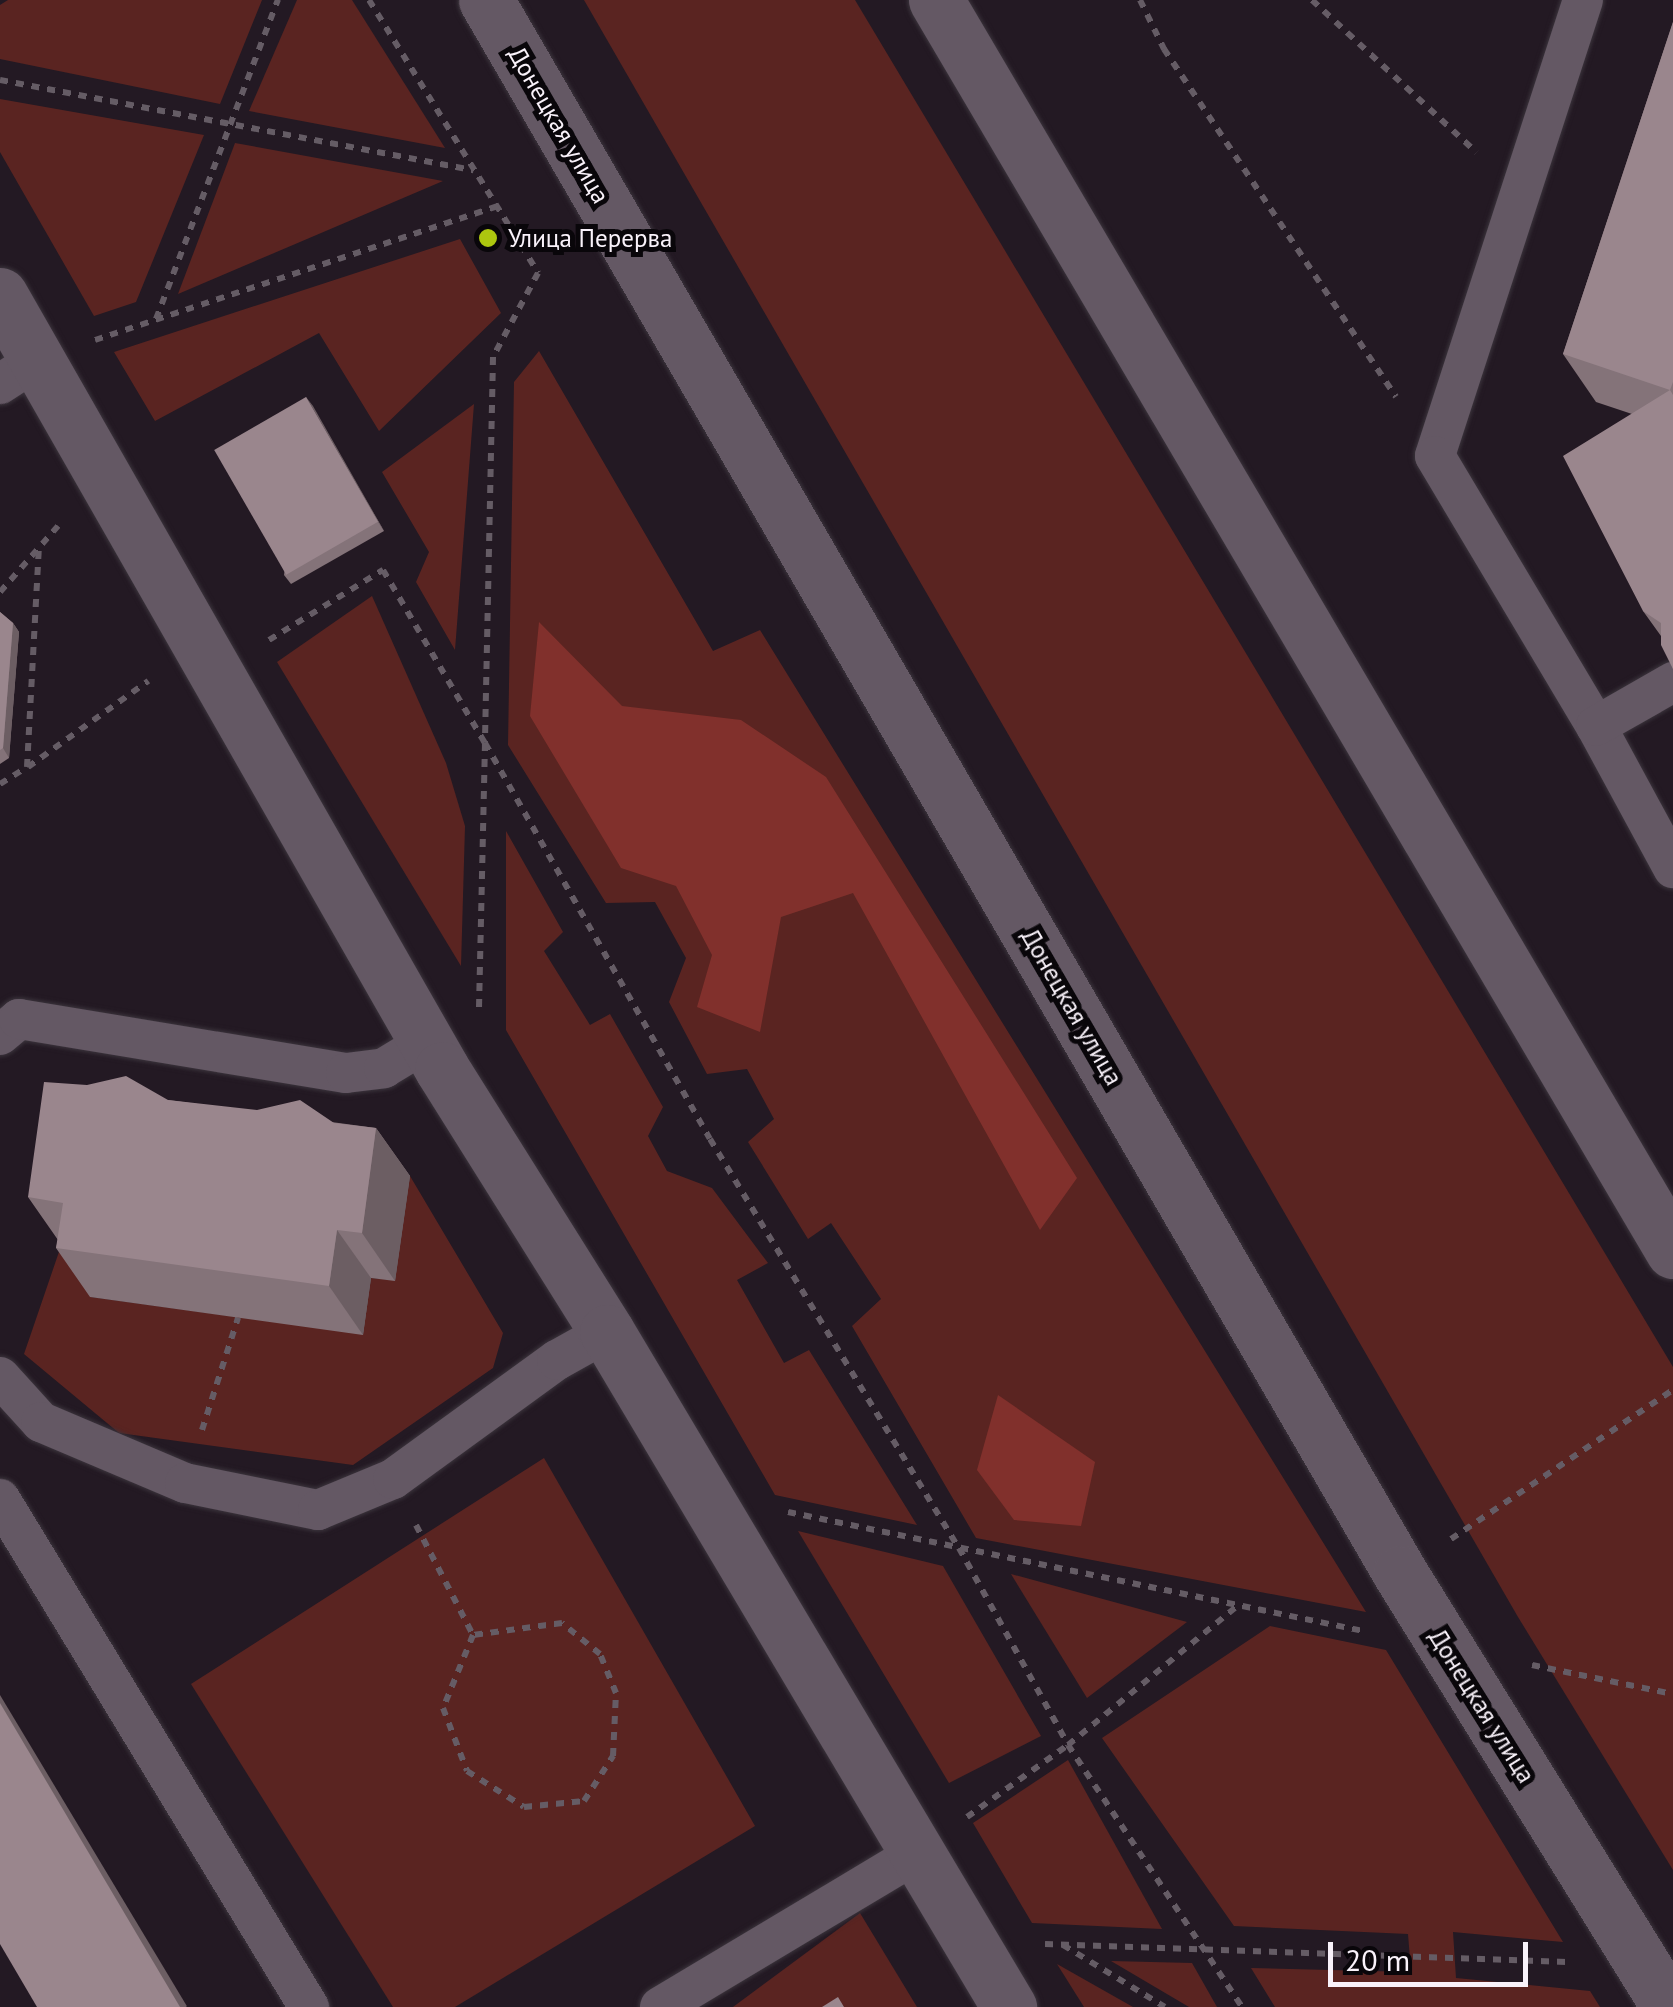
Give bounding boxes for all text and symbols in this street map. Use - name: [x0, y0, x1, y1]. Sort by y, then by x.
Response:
- street label: Донецкая улица: [502, 41, 616, 209]
- place label: Улица Перерва: [508, 223, 672, 253]
- marker: Улица Перерва: [477, 227, 499, 249]
- street label: Донецкая улица: [1015, 923, 1129, 1091]
- street label: Донецкая улица: [1423, 1623, 1541, 1789]
- scale bar: [1333, 1922, 1533, 1984]
- text: 20 m: [1345, 1940, 1410, 1979]

